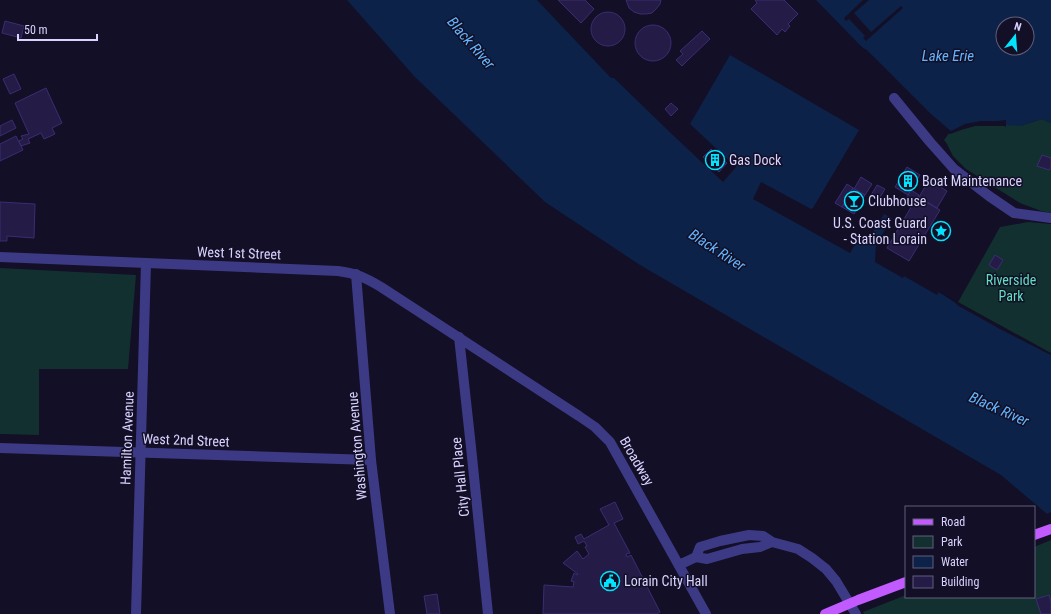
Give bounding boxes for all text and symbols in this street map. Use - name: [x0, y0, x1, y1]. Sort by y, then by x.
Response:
- water label: Black River: [443, 13, 499, 73]
- scale bar: [18, 16, 97, 42]
- north arrow: [995, 16, 1035, 56]
- text: N: [1013, 20, 1023, 34]
- text: 50 m: [24, 23, 48, 37]
- water label: Lake Erie: [922, 47, 974, 65]
- building icon: Gas Dock: [704, 149, 726, 171]
- place label: Gas Dock: [729, 152, 782, 168]
- building icon: Boat Maintenance: [897, 170, 919, 192]
- place label: Boat Maintenance: [922, 173, 1022, 189]
- bar icon: Clubhouse: [843, 190, 865, 212]
- place label: Clubhouse: [868, 193, 927, 209]
- place label: U.S. Coast Guard - Station Lorain: [833, 215, 927, 247]
- place icon: U.S. Coast Guard - Station Lorain: [930, 220, 952, 242]
- water label: Black River: [686, 225, 749, 275]
- street label: West 1st Street: [197, 244, 281, 262]
- park label: Riverside Park: [986, 272, 1037, 304]
- water label: Black River: [966, 388, 1032, 430]
- street label: Hamilton Avenue: [117, 390, 137, 485]
- street label: Washington Avenue: [344, 391, 370, 501]
- street label: West 2nd Street: [142, 430, 230, 450]
- street label: Broadway: [617, 434, 658, 489]
- street label: City Hall Place: [448, 436, 472, 518]
- legend: [905, 506, 1035, 598]
- text: Road: [941, 515, 965, 529]
- text: Park: [941, 535, 963, 549]
- text: Water: [941, 555, 969, 569]
- public building icon: Lorain City Hall: [599, 570, 621, 592]
- place label: Lorain City Hall: [624, 573, 708, 589]
- text: Building: [941, 575, 979, 589]

